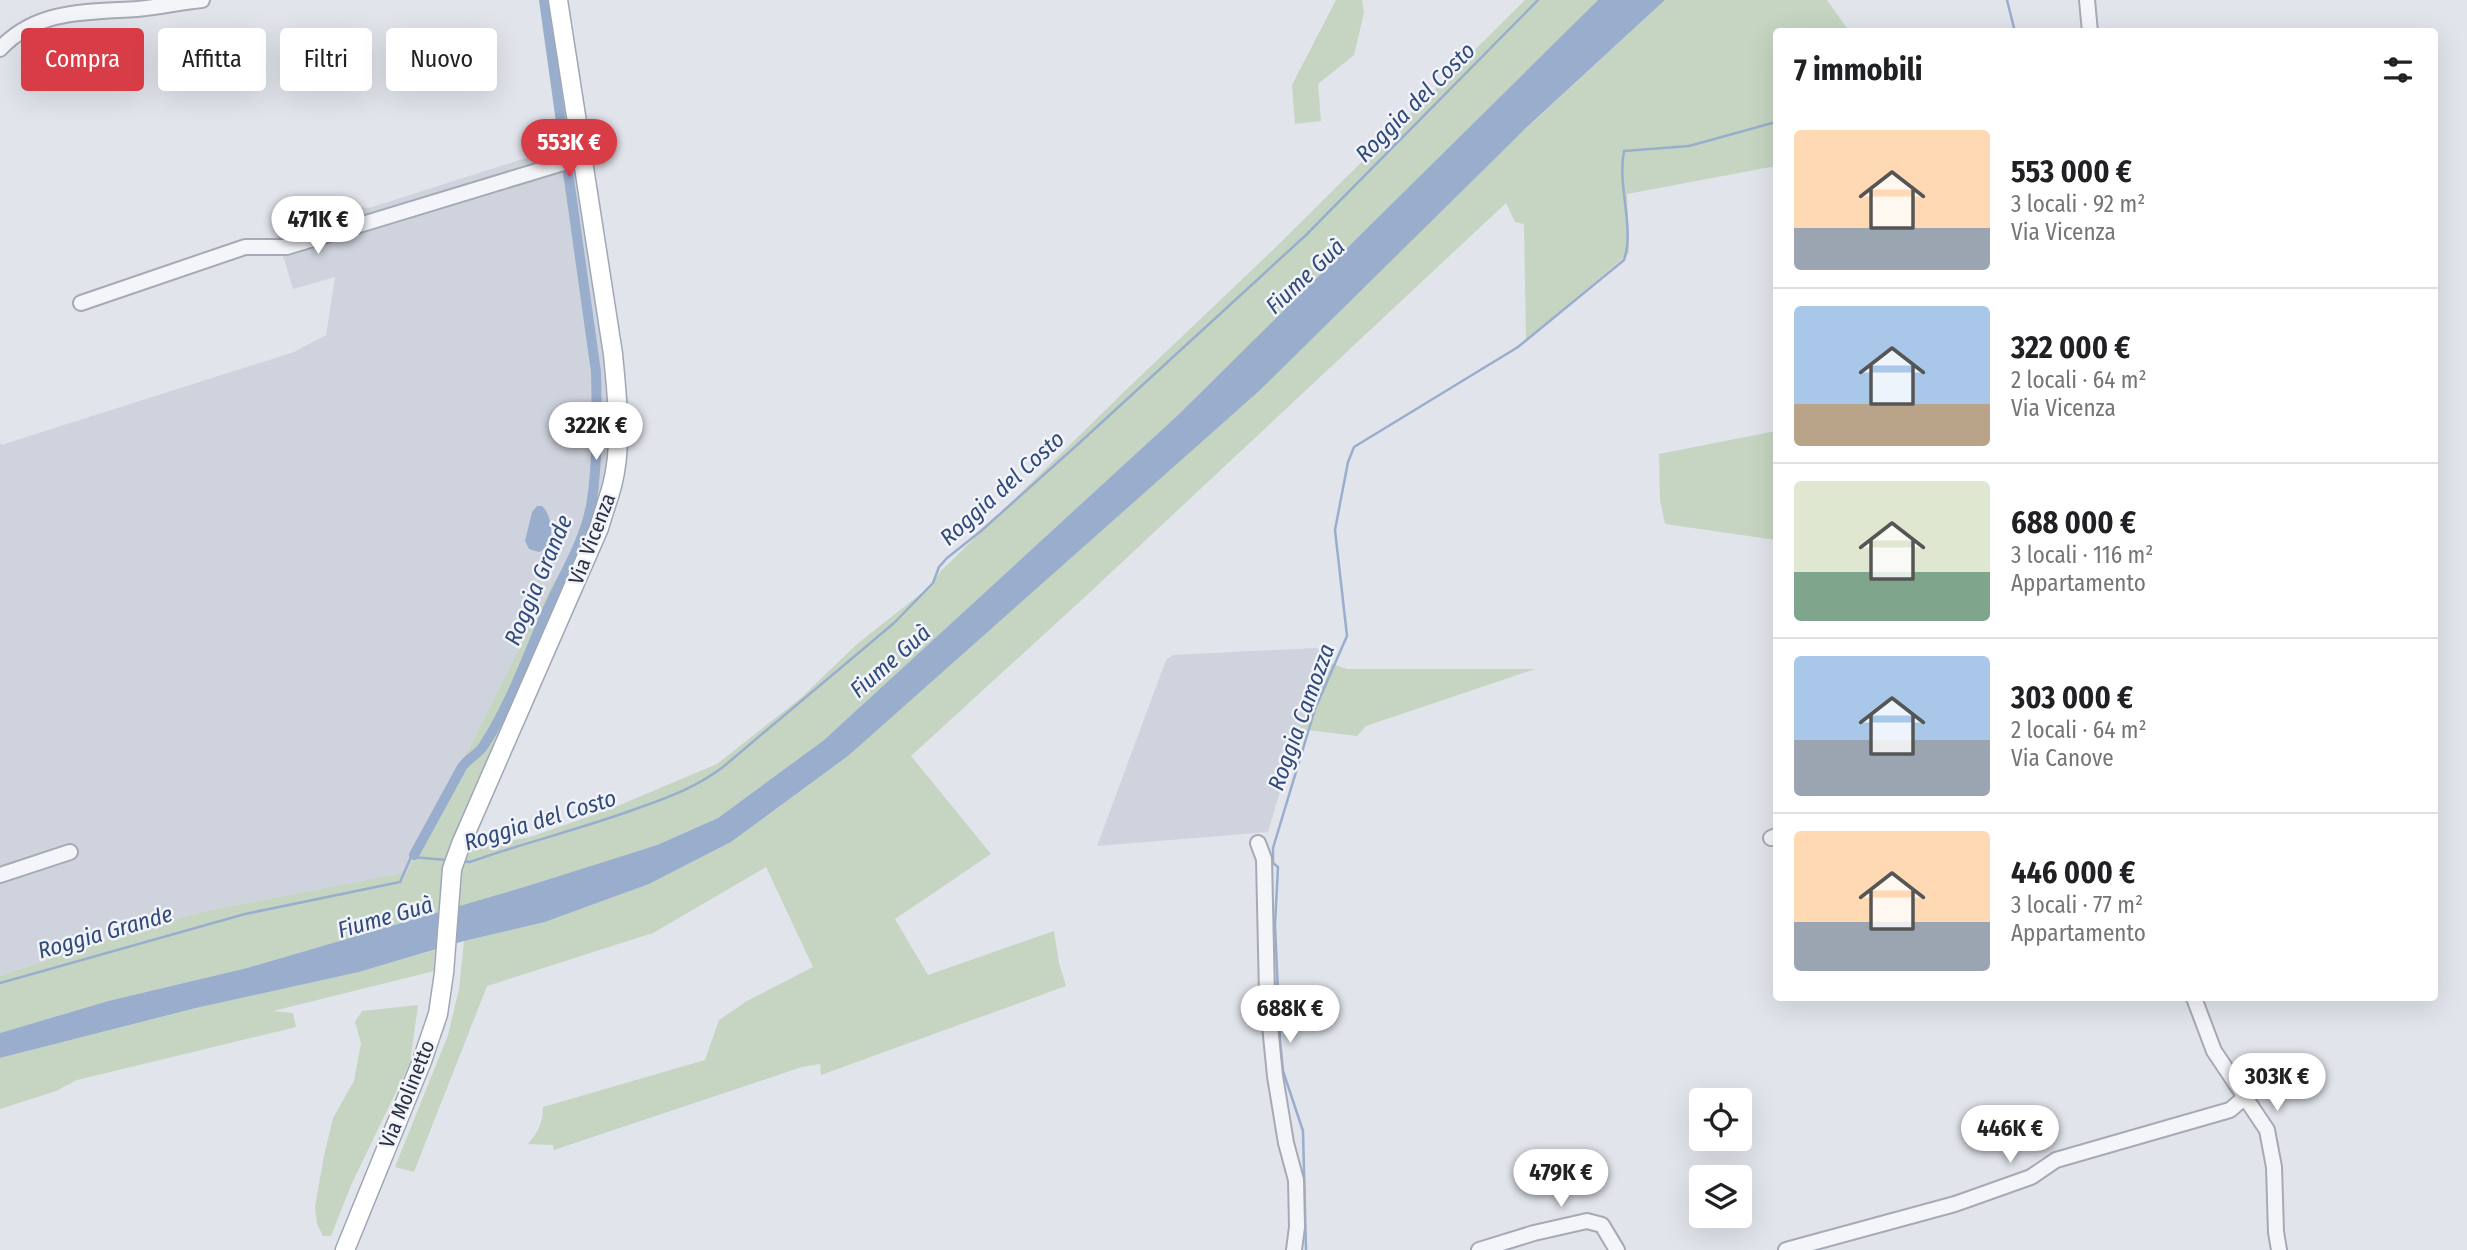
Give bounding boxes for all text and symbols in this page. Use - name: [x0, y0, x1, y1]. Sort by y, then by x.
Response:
- chip: Compra: [21, 28, 144, 91]
- chip: Affitta: [158, 28, 266, 91]
- chip: Filtri: [280, 28, 372, 91]
- chip: Nuovo: [386, 28, 497, 91]
- water label: Roggia del Costo: [1349, 36, 1481, 168]
- icon: filters: [2379, 51, 2417, 89]
- text: 7 immobili: [1794, 52, 1923, 88]
- pin: 553K €: [512, 120, 626, 179]
- text: 553K €: [537, 128, 601, 156]
- text: 553 000 €: [2011, 154, 2132, 190]
- icon: home: [1850, 158, 1934, 242]
- text: 3 locali · 92 m²: [2011, 190, 2145, 218]
- pin: 471K €: [261, 196, 375, 256]
- text: 471K €: [287, 205, 349, 233]
- text: Via Vicenza: [2011, 218, 2116, 246]
- water label: Fiume Guà: [1260, 232, 1350, 320]
- text: 322 000 €: [2011, 330, 2130, 366]
- icon: home: [1850, 334, 1934, 418]
- text: 2 locali · 64 m²: [2011, 366, 2147, 394]
- text: Via Vicenza: [2011, 394, 2116, 422]
- pin: 322K €: [539, 402, 653, 462]
- text: 322K €: [565, 411, 627, 439]
- water label: Roggia del Costo: [934, 425, 1070, 551]
- street label: Via Vicenza: [563, 490, 621, 588]
- text: 688 000 €: [2011, 505, 2136, 541]
- icon: home: [1850, 509, 1934, 593]
- water label: Roggia Grande: [498, 511, 578, 649]
- text: 3 locali · 116 m²: [2011, 541, 2153, 569]
- text: Appartamento: [2011, 569, 2146, 597]
- water label: Fiume Guà: [844, 618, 936, 704]
- water label: Roggia Camozza: [1262, 640, 1340, 794]
- text: 303 000 €: [2011, 680, 2133, 716]
- icon: home: [1850, 684, 1934, 768]
- text: 2 locali · 64 m²: [2011, 716, 2147, 744]
- text: Via Canove: [2011, 744, 2114, 772]
- water label: Roggia del Costo: [460, 784, 620, 856]
- text: 446 000 €: [2011, 855, 2135, 891]
- icon: home: [1850, 859, 1934, 943]
- water label: Fiume Guà: [334, 890, 436, 944]
- text: 3 locali · 77 m²: [2011, 891, 2143, 919]
- water label: Roggia Grande: [34, 899, 176, 965]
- text: Appartamento: [2011, 919, 2146, 947]
- pin: 688K €: [1233, 986, 1347, 1045]
- text: 688K €: [1257, 994, 1323, 1022]
- street label: Via Molinetto: [374, 1036, 440, 1152]
- pin: 303K €: [2220, 1054, 2334, 1113]
- text: 303K €: [2245, 1062, 2309, 1090]
- map controls: [1689, 1088, 1752, 1228]
- button: locate: [1689, 1088, 1752, 1151]
- pin: 446K €: [1953, 1106, 2067, 1165]
- text: 446K €: [1977, 1114, 2043, 1142]
- pin: 479K €: [1504, 1150, 1618, 1209]
- text: 479K €: [1529, 1158, 1593, 1186]
- button: layers: [1689, 1165, 1752, 1228]

